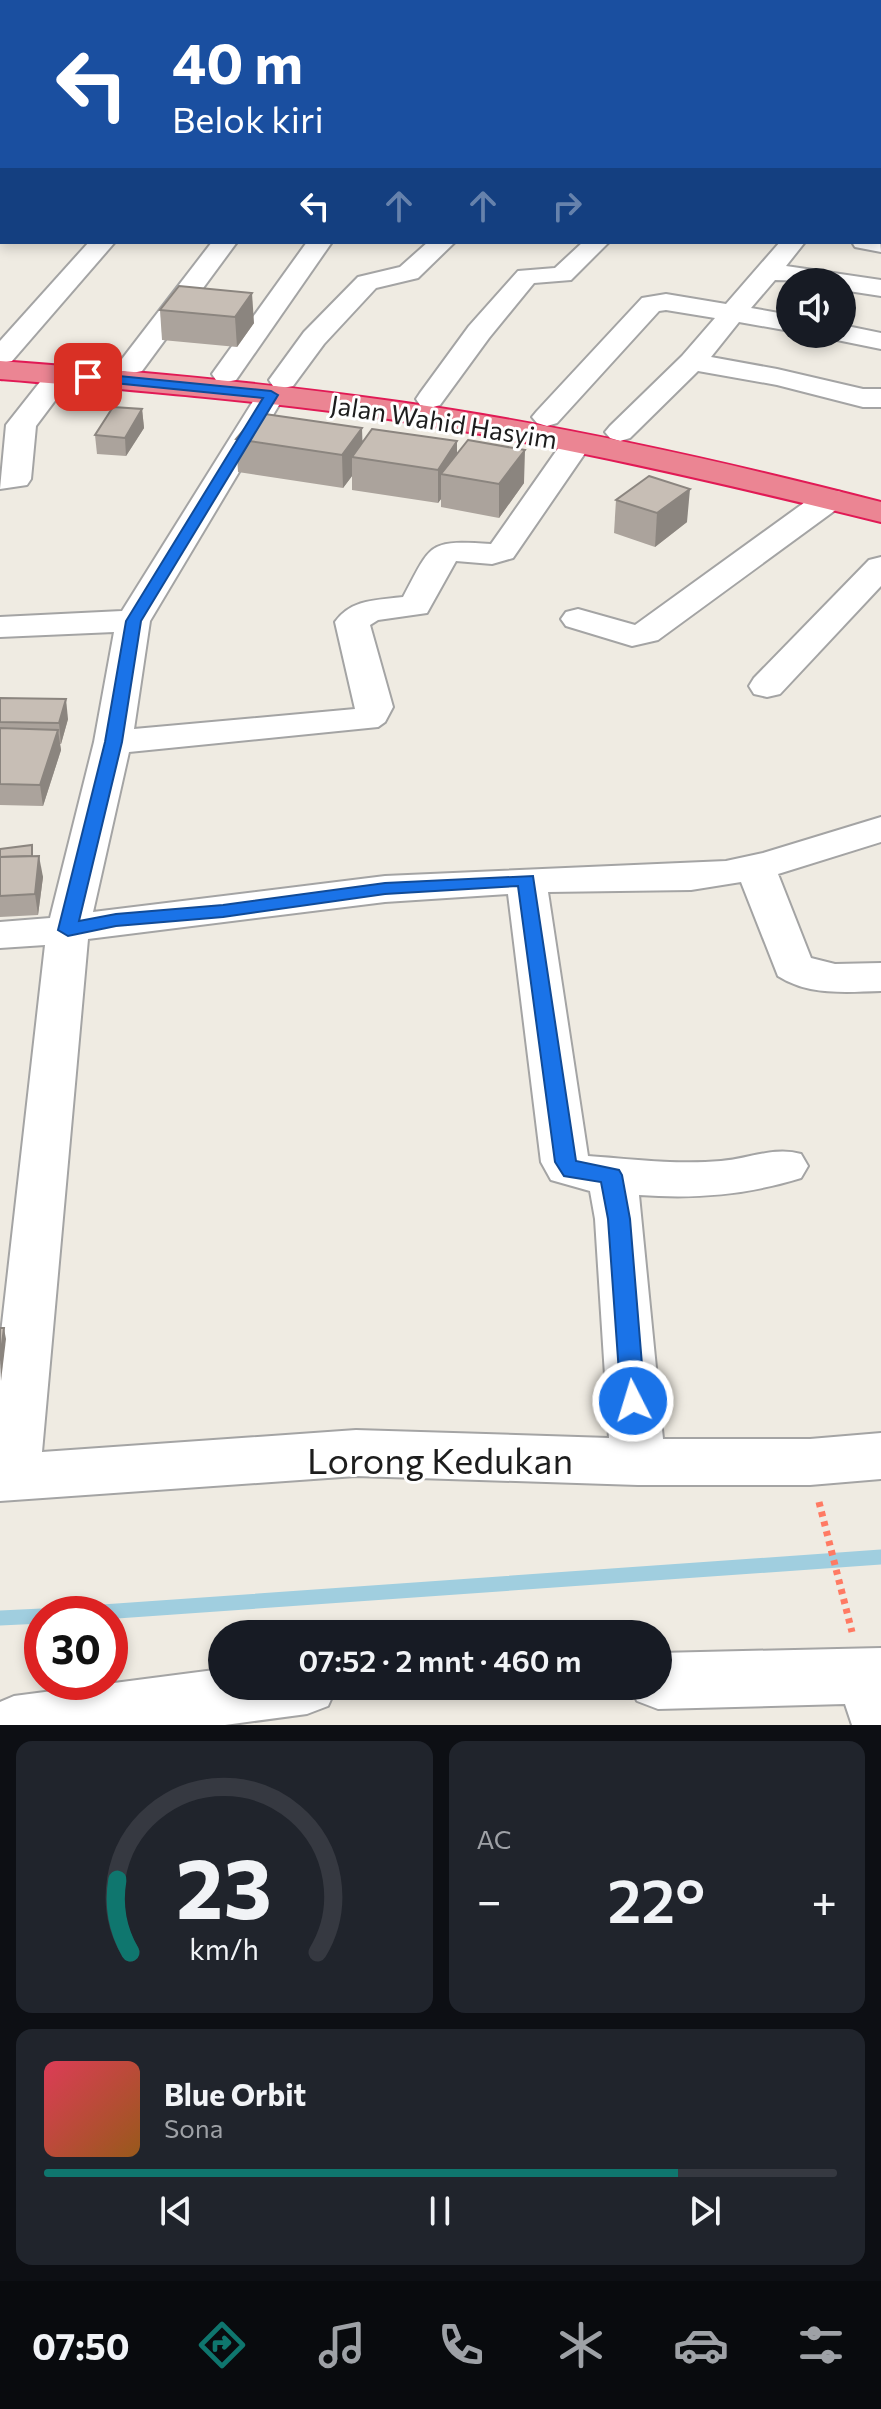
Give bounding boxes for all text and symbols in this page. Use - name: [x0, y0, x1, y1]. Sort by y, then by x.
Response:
- text: 40 m: [172, 27, 303, 96]
- icon: left: [40, 32, 144, 136]
- text: Belok kiri: [172, 96, 324, 140]
- icon: left: [293, 184, 337, 228]
- icon: ahead: [377, 184, 421, 228]
- icon: ahead: [461, 184, 505, 228]
- icon: right: [545, 184, 589, 228]
- map controls: [776, 268, 856, 348]
- button: sound: [776, 268, 856, 348]
- pin: [54, 343, 122, 411]
- icon: arrive: [66, 355, 110, 399]
- street label: Jalan Wahid Hasyim: [328, 388, 560, 454]
- position arrow: [591, 1359, 675, 1443]
- street label: Lorong Kedukan: [307, 1437, 573, 1481]
- speed limit sign: 30: [24, 1596, 128, 1700]
- text: 07:52 · 2 mnt · 460 m: [298, 1641, 582, 1678]
- text: AC: [477, 1823, 511, 1854]
- text: 23: [176, 1834, 272, 1936]
- text: 22°: [608, 1862, 705, 1935]
- text: −: [477, 1872, 502, 1926]
- text: +: [811, 1872, 837, 1926]
- text: km/h: [189, 1931, 259, 1966]
- text: Blue Orbit: [164, 2075, 306, 2112]
- text: Sona: [164, 2112, 223, 2143]
- icon: previous: [154, 2189, 198, 2233]
- icon: pause: [418, 2189, 462, 2233]
- icon: next: [683, 2189, 727, 2233]
- icon: directions: [194, 2317, 250, 2373]
- icon: music: [314, 2317, 370, 2373]
- icon: phone: [433, 2317, 489, 2373]
- icon: climate: [553, 2317, 609, 2373]
- icon: car: [673, 2317, 729, 2373]
- icon: filters: [793, 2317, 849, 2373]
- text: 07:50: [32, 2323, 130, 2367]

